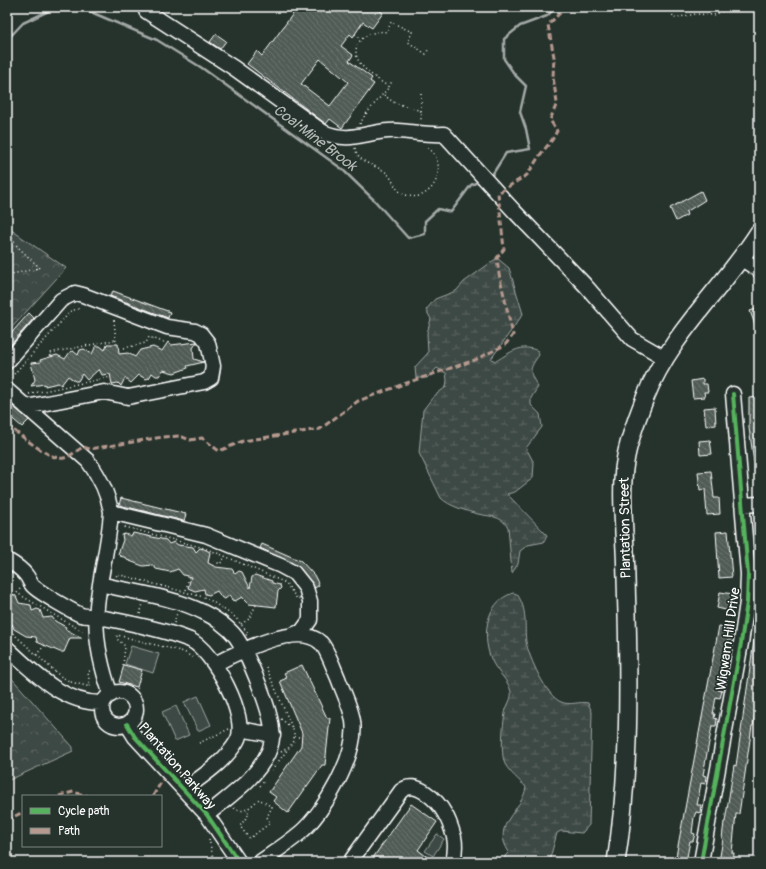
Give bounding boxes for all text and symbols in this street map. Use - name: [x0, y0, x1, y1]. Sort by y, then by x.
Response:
- water label: Coal Mine Brook: [270, 100, 362, 177]
- street label: Plantation Street: [616, 477, 634, 579]
- street label: Wigwam Hill Drive: [712, 586, 744, 692]
- street label: Plantation Parkway: [135, 719, 219, 813]
- legend: [22, 795, 162, 847]
- text: Cycle path: [58, 804, 110, 819]
- text: Path: [58, 824, 80, 839]

